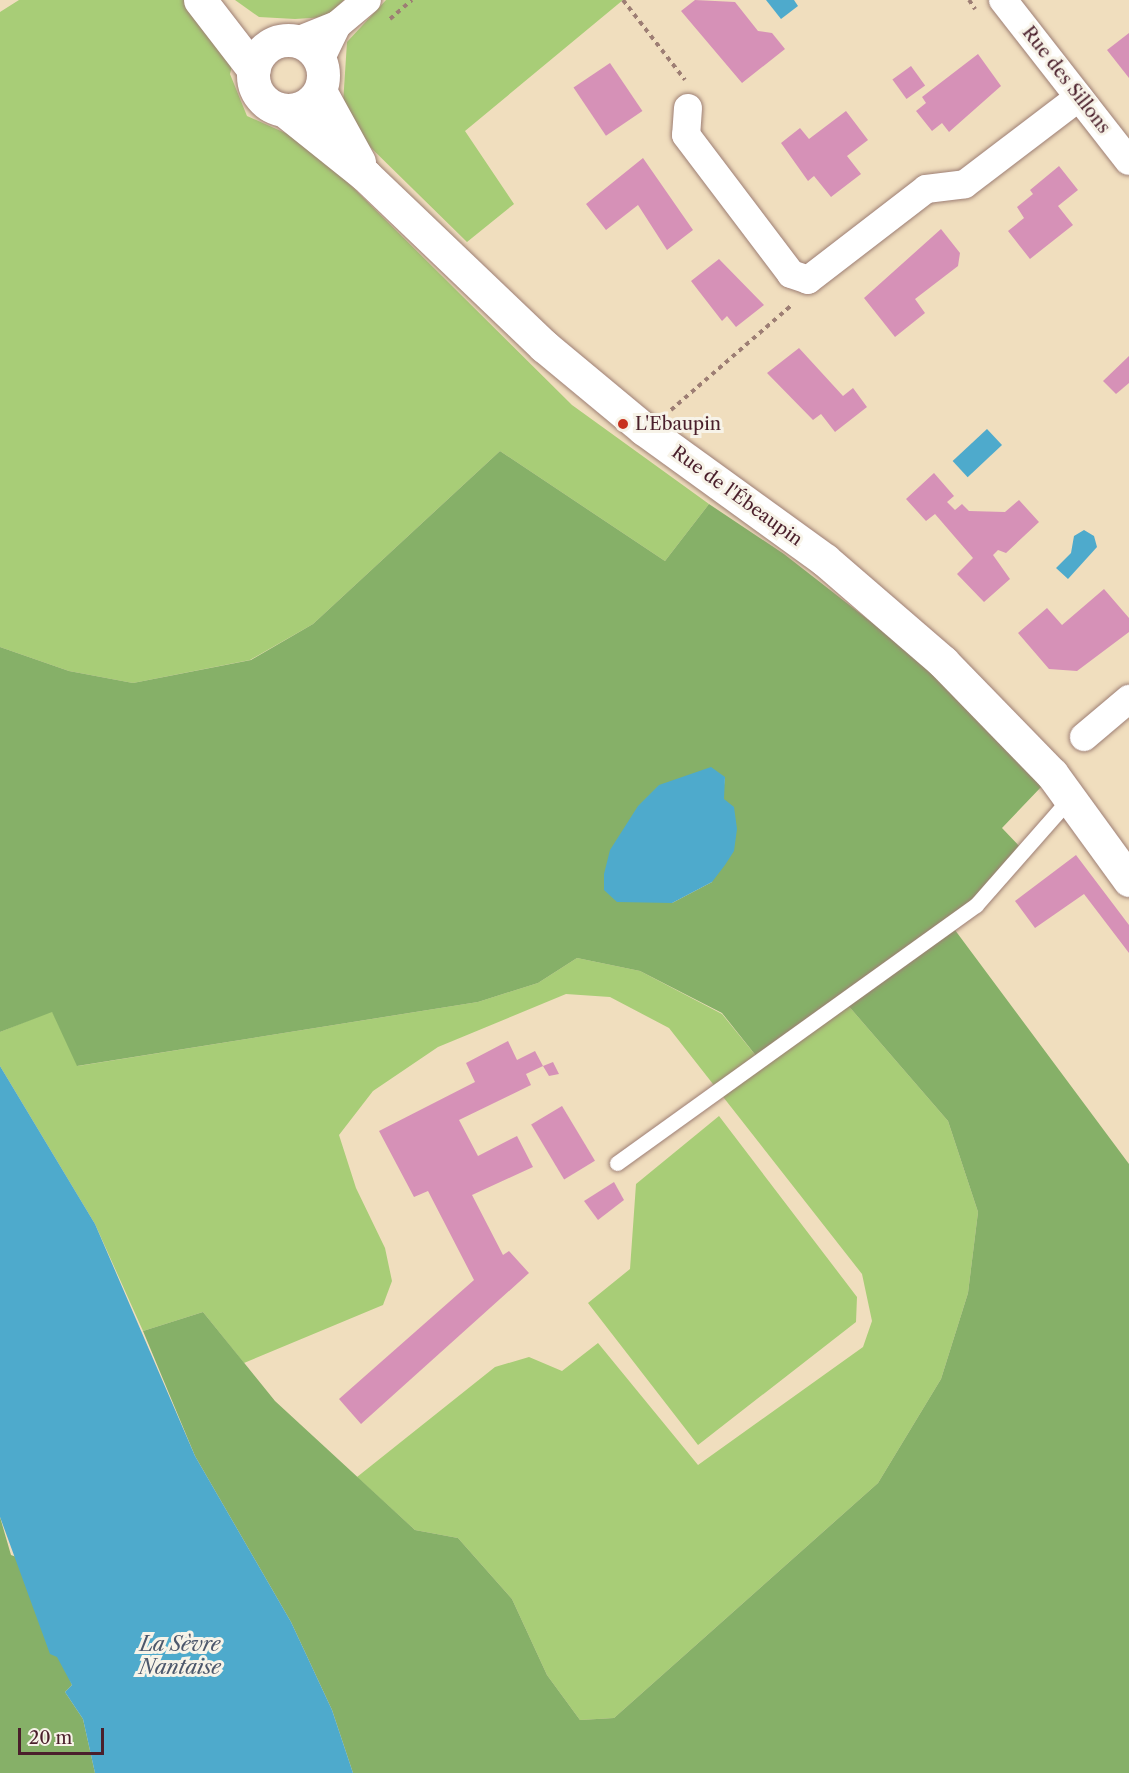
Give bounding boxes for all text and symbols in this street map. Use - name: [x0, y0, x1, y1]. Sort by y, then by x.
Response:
- street label: Rue des Sillons: [1018, 22, 1114, 138]
- place label: L'Ebaupin: [635, 413, 721, 435]
- marker: L'Ebaupin: [616, 417, 630, 431]
- street label: Rue de l'Ébeaupin: [668, 441, 806, 551]
- water label: La Sèvre Nantaise: [139, 1632, 221, 1679]
- scale bar: [21, 1716, 106, 1754]
- text: 20 m: [29, 1727, 72, 1749]

